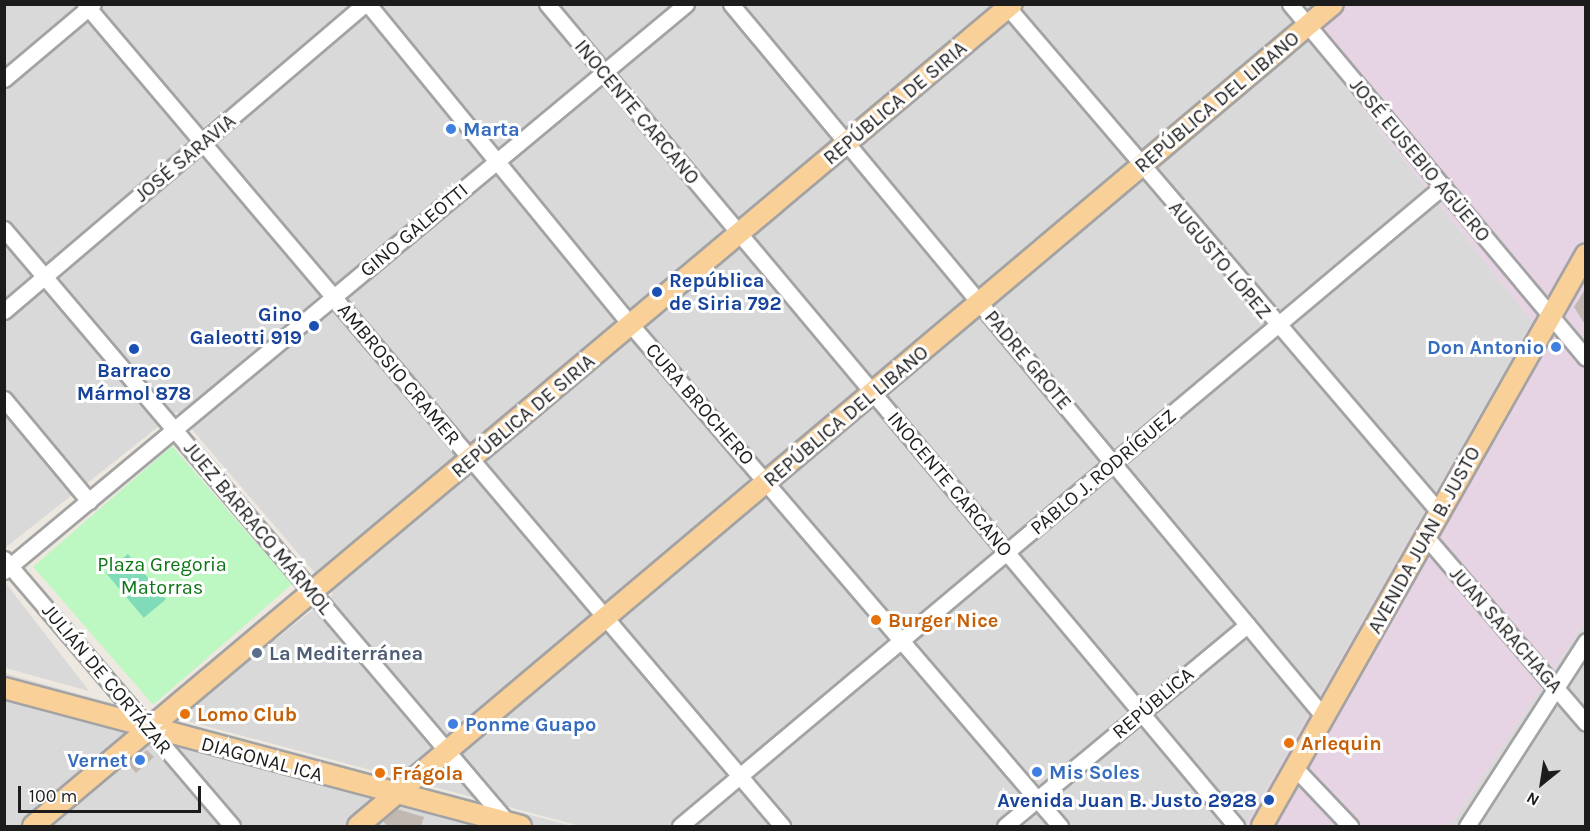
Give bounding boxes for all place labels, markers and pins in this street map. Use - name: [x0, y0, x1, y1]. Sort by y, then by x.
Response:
- place label: Marta: [463, 117, 520, 141]
- marker: Marta: [444, 122, 458, 136]
- place label: República de Siria 792: [669, 268, 782, 315]
- marker: República de Siria 792: [650, 285, 664, 299]
- place label: Gino Galeotti 919: [190, 302, 302, 349]
- marker: Gino Galeotti 919: [307, 319, 321, 333]
- place label: Don Antonio: [1427, 335, 1544, 359]
- marker: Don Antonio: [1549, 340, 1563, 354]
- marker: Barraco Mármol 878: [127, 342, 141, 356]
- place label: Barraco Mármol 878: [77, 358, 191, 405]
- place label: Burger Nice: [888, 608, 998, 632]
- marker: Burger Nice: [869, 613, 883, 627]
- place label: La Mediterránea: [269, 641, 423, 665]
- marker: La Mediterránea: [250, 646, 264, 660]
- place label: Lomo Club: [197, 702, 297, 726]
- marker: Lomo Club: [178, 707, 192, 721]
- place label: Ponme Guapo: [465, 712, 596, 736]
- marker: Ponme Guapo: [446, 717, 460, 731]
- place label: Arlequin: [1301, 731, 1382, 755]
- marker: Arlequin: [1282, 736, 1296, 750]
- place label: Vernet: [67, 748, 128, 772]
- marker: Vernet: [133, 753, 147, 767]
- place label: Mis Soles: [1049, 760, 1140, 784]
- place label: Frágola: [392, 761, 463, 785]
- marker: Mis Soles: [1030, 765, 1044, 779]
- marker: Frágola: [373, 766, 387, 780]
- place label: Avenida Juan B. Justo 2928: [997, 788, 1257, 812]
- marker: Avenida Juan B. Justo 2928: [1262, 793, 1276, 807]

